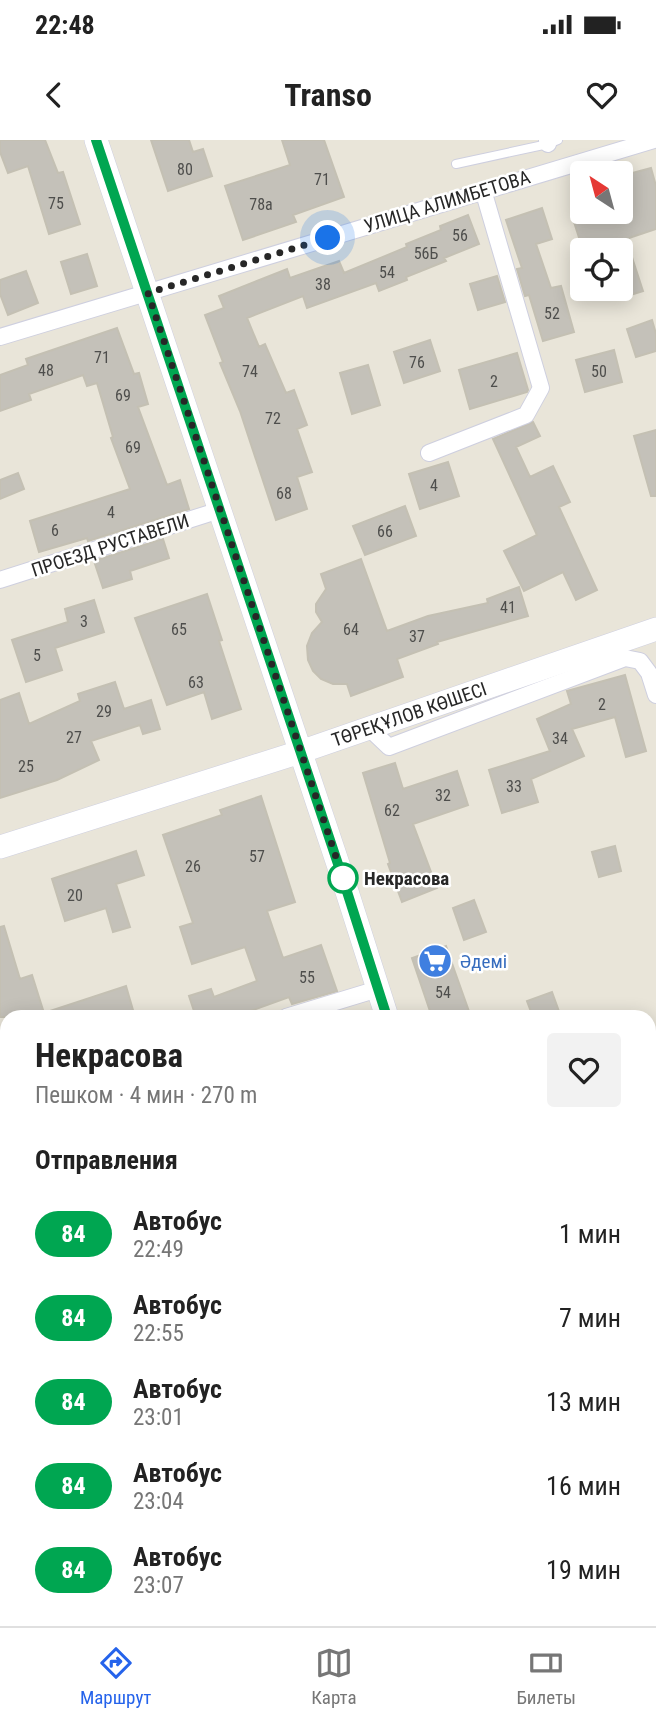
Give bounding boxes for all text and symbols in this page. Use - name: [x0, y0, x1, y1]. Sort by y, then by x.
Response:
- text: 22:48: [35, 10, 95, 40]
- icon: back: [35, 76, 73, 114]
- text: Transo: [284, 76, 372, 114]
- icon: heart: [583, 76, 621, 114]
- house number: 80: [177, 160, 193, 179]
- north arrow: [570, 161, 634, 224]
- map controls: [570, 161, 633, 301]
- street label: УЛИЦА АЛИМБЕТОВА: [361, 165, 533, 238]
- house number: 71: [314, 170, 330, 189]
- house number: 75: [48, 194, 64, 213]
- house number: 78а: [249, 195, 273, 214]
- your location: [310, 220, 345, 255]
- house number: 56: [452, 226, 468, 245]
- button: locate: [570, 238, 633, 301]
- house number: 56Б: [414, 244, 439, 263]
- house number: 54: [379, 263, 395, 282]
- house number: 38: [315, 275, 331, 294]
- house number: 52: [544, 304, 560, 323]
- house number: 71: [94, 348, 110, 367]
- house number: 76: [409, 353, 425, 372]
- house number: 48: [38, 361, 54, 380]
- house number: 74: [242, 362, 258, 381]
- house number: 50: [591, 362, 607, 381]
- house number: 2: [490, 372, 498, 391]
- house number: 69: [115, 386, 131, 405]
- house number: 72: [265, 409, 281, 428]
- house number: 69: [125, 438, 141, 457]
- house number: 4: [430, 476, 438, 495]
- house number: 68: [276, 484, 292, 503]
- house number: 4: [107, 503, 115, 522]
- street label: ПРОЕЗД РУСТАВЕЛИ: [28, 509, 192, 582]
- house number: 6: [51, 521, 59, 540]
- house number: 66: [377, 522, 393, 541]
- house number: 41: [500, 598, 516, 617]
- house number: 3: [80, 612, 88, 631]
- house number: 65: [171, 620, 187, 639]
- house number: 64: [343, 620, 359, 639]
- house number: 37: [409, 627, 425, 646]
- house number: 5: [33, 646, 41, 665]
- house number: 63: [188, 673, 204, 692]
- street label: ТӨРЕҚҰЛОВ КӨШЕСІ: [329, 677, 490, 752]
- house number: 2: [598, 695, 606, 714]
- house number: 29: [96, 702, 112, 721]
- house number: 27: [66, 728, 82, 747]
- house number: 34: [552, 729, 568, 748]
- house number: 25: [18, 757, 34, 776]
- house number: 33: [506, 777, 522, 796]
- house number: 32: [435, 786, 451, 805]
- house number: 62: [384, 801, 400, 820]
- house number: 57: [249, 847, 265, 866]
- house number: 26: [185, 857, 201, 876]
- marker: Некрасова: [328, 863, 358, 893]
- place label: Некрасова: [364, 867, 449, 890]
- house number: 20: [67, 886, 83, 905]
- supermarket icon: Әдемі: [416, 942, 454, 980]
- place label: Әдемі: [460, 950, 507, 973]
- house number: 55: [299, 968, 315, 987]
- house number: 54: [435, 983, 451, 1002]
- button: heart: [547, 1033, 621, 1107]
- text: Некрасова: [35, 1036, 183, 1075]
- text: Пешком · 4 мин · 270 m: [35, 1082, 257, 1109]
- text: Отправления: [35, 1145, 178, 1175]
- text: Автобус: [133, 1206, 222, 1236]
- text: 1 мин: [559, 1219, 621, 1249]
- text: 84: [61, 1220, 86, 1248]
- text: 22:49: [133, 1236, 184, 1263]
- text: Автобус: [133, 1290, 222, 1320]
- text: 7 мин: [559, 1303, 621, 1333]
- text: 84: [61, 1304, 86, 1332]
- text: 22:55: [133, 1320, 184, 1347]
- text: Автобус: [133, 1374, 222, 1404]
- text: 13 мин: [546, 1387, 621, 1417]
- text: 84: [61, 1388, 86, 1416]
- text: 23:01: [133, 1404, 184, 1431]
- text: Автобус: [133, 1458, 222, 1488]
- text: 16 мин: [546, 1471, 621, 1501]
- text: 84: [61, 1472, 86, 1500]
- text: 23:04: [133, 1488, 184, 1515]
- text: Автобус: [133, 1542, 222, 1572]
- text: 19 мин: [546, 1555, 621, 1585]
- text: 84: [61, 1556, 86, 1584]
- text: 23:07: [133, 1572, 184, 1599]
- tab: Маршрут: [80, 1644, 151, 1709]
- tab: Карта: [311, 1644, 357, 1709]
- tab: Билеты: [516, 1644, 576, 1709]

